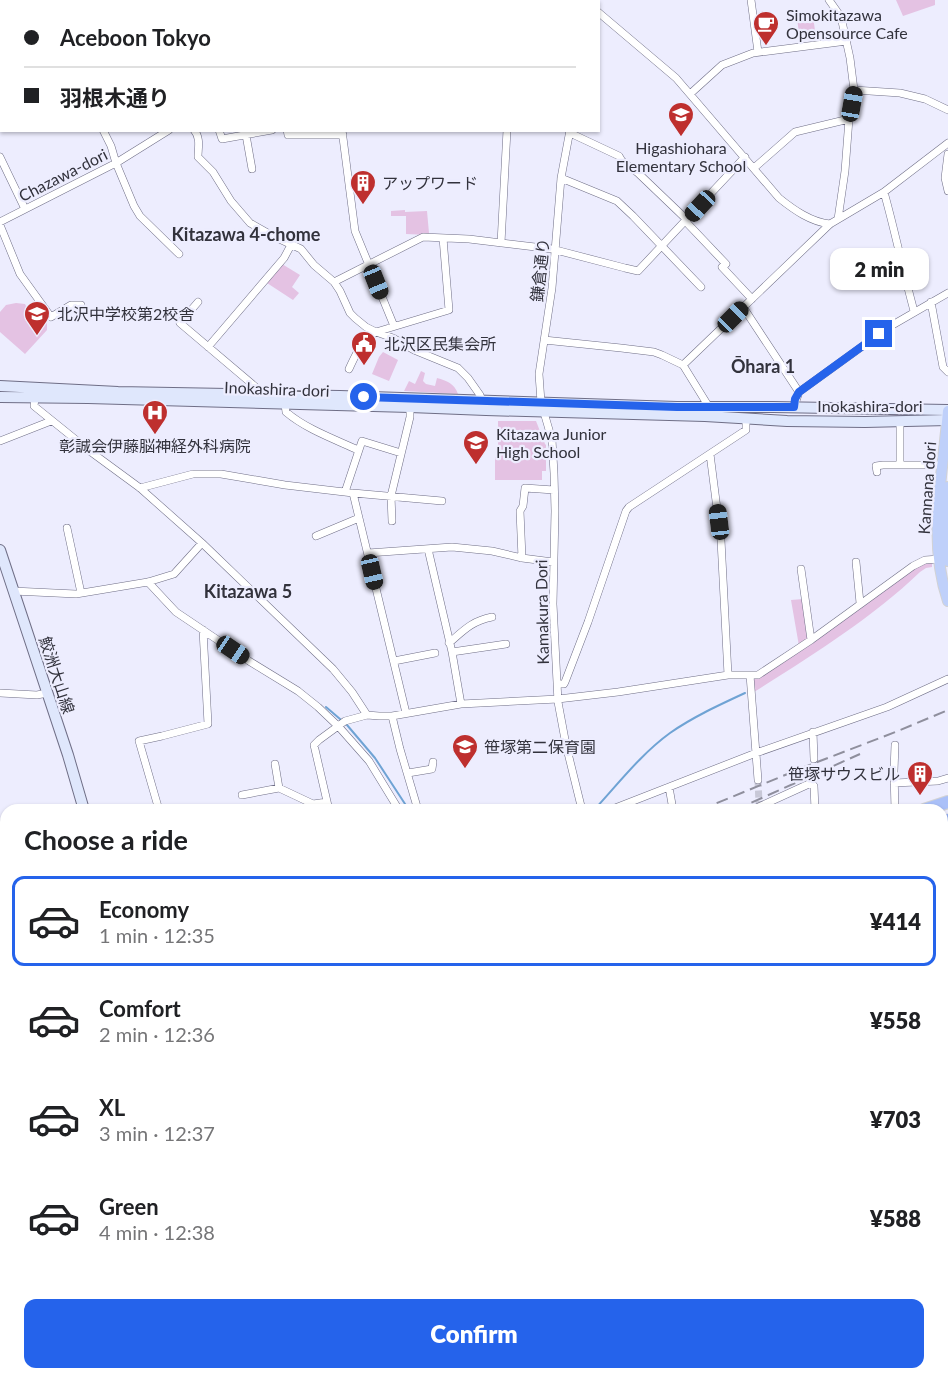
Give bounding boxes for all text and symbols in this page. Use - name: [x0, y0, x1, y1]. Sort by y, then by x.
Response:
- place label: Simokitazawa Opensource Cafe: [786, 5, 908, 42]
- cafe icon: Simokitazawa Opensource Cafe: [751, 9, 781, 47]
- text: Aceboon Tokyo: [60, 24, 211, 51]
- text: 羽根木通り: [60, 84, 170, 111]
- car: [840, 85, 864, 123]
- school or university icon: Higashiohara Elementary School: [666, 100, 696, 138]
- place label: Higashiohara Elementary School: [616, 138, 746, 175]
- street label: Chazawa-dori: [15, 144, 110, 205]
- building icon: アップワード: [348, 168, 378, 206]
- place label: アップワード: [382, 173, 478, 192]
- car: [681, 187, 719, 225]
- district label: Kitazawa 4-chome: [172, 223, 321, 245]
- street label: 鎌倉通り: [527, 237, 552, 303]
- callout: 2 min: [830, 247, 928, 289]
- text: 2 min: [855, 257, 904, 281]
- car: [361, 262, 391, 302]
- car: [714, 298, 752, 336]
- school or university icon: 北沢中学校第2校舎: [22, 299, 52, 337]
- place label: 北沢中学校第2校舎: [57, 304, 194, 323]
- route end: [865, 320, 892, 347]
- public building icon: 北沢区民集会所: [349, 329, 379, 367]
- place label: 北沢区民集会所: [384, 334, 496, 353]
- district label: Ōhara 1: [731, 355, 795, 377]
- street label: Inokashira-dori: [224, 377, 330, 400]
- route start: [350, 383, 377, 410]
- street label: Inokashira-dori: [817, 396, 923, 415]
- hospital icon: 彰誠会伊藤脳神経外科病院: [140, 398, 170, 436]
- place label: Kitazawa Junior High School: [496, 424, 607, 461]
- school or university icon: Kitazawa Junior High School: [461, 428, 491, 466]
- place label: 彰誠会伊藤脳神経外科病院: [59, 436, 251, 455]
- street label: Kannana dori: [914, 441, 939, 535]
- car: [708, 503, 730, 541]
- car: [359, 552, 385, 592]
- street label: Kamakura Dori: [531, 559, 552, 665]
- district label: Kitazawa 5: [204, 580, 292, 602]
- car: [213, 632, 253, 668]
- street label: 鮫洲大山線: [36, 634, 79, 716]
- school or university icon: 笹塚第二保育園: [450, 732, 480, 770]
- place label: 笹塚第二保育園: [484, 737, 596, 756]
- building icon: 笹塚サウスビル: [905, 759, 935, 797]
- place label: 笹塚サウスビル: [788, 764, 900, 783]
- text: Choose a ride: [24, 823, 188, 856]
- icon: car: [27, 894, 81, 948]
- text: Economy: [99, 896, 189, 923]
- text: ¥414: [870, 908, 921, 935]
- text: 1 min · 12:35: [99, 923, 215, 947]
- icon: car: [27, 993, 81, 1047]
- text: Comfort: [99, 995, 181, 1022]
- text: ¥558: [870, 1007, 921, 1034]
- text: 2 min · 12:36: [99, 1022, 215, 1046]
- icon: car: [27, 1092, 81, 1146]
- text: XL: [99, 1094, 125, 1121]
- text: ¥703: [870, 1106, 921, 1133]
- text: 3 min · 12:37: [99, 1121, 215, 1145]
- icon: car: [27, 1191, 81, 1245]
- text: Green: [99, 1193, 159, 1220]
- text: ¥588: [870, 1205, 921, 1232]
- text: 4 min · 12:38: [99, 1220, 215, 1244]
- button: Confirm: [24, 1299, 924, 1368]

